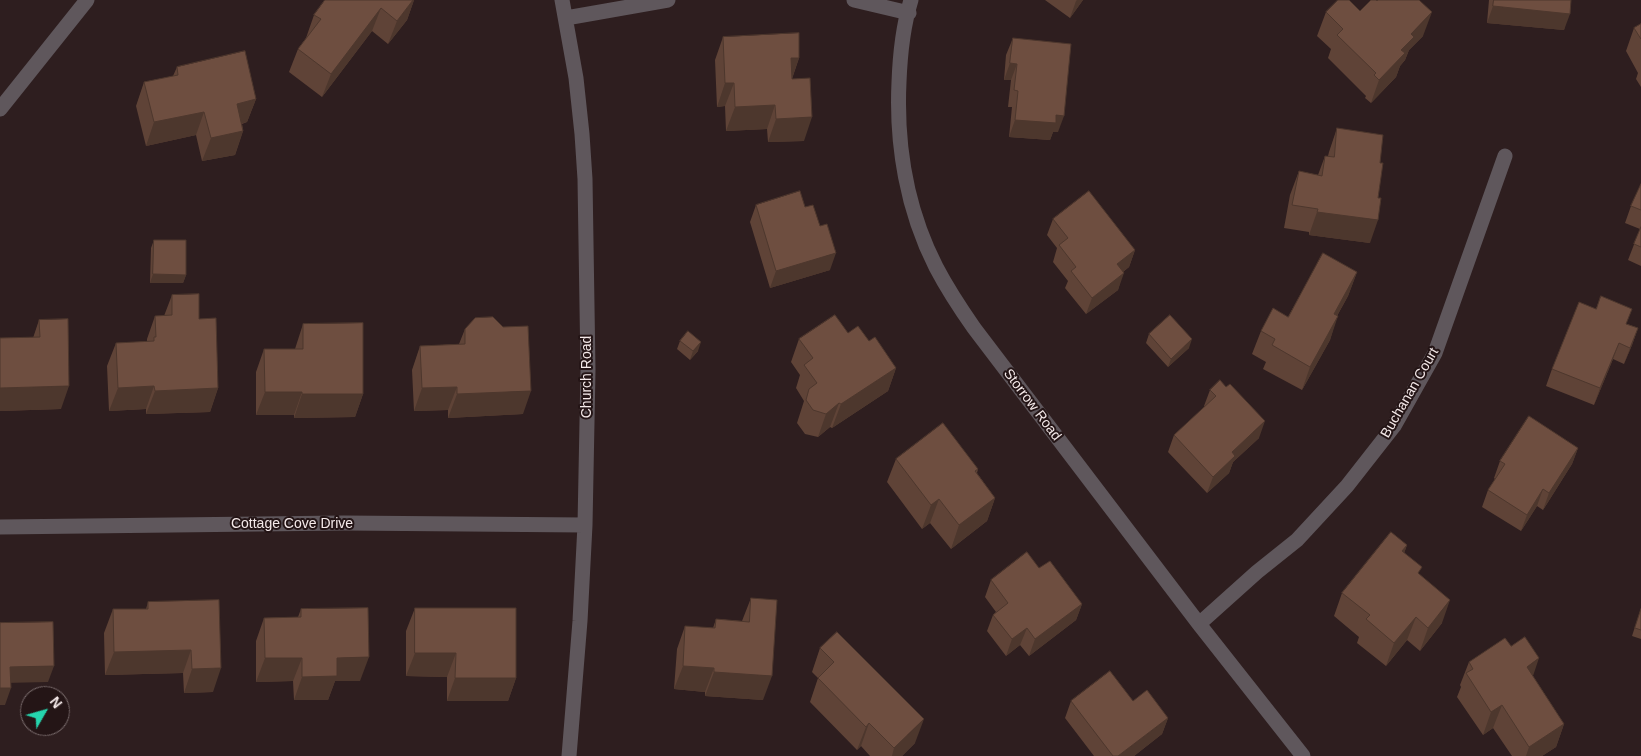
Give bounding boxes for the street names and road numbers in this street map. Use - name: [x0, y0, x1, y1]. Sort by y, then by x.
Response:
- street label: Church Road: [579, 336, 595, 418]
- street label: Buchanan Court: [1377, 345, 1443, 441]
- street label: Storrow Road: [1000, 366, 1064, 444]
- street label: Cottage Cove Drive: [231, 516, 353, 532]

